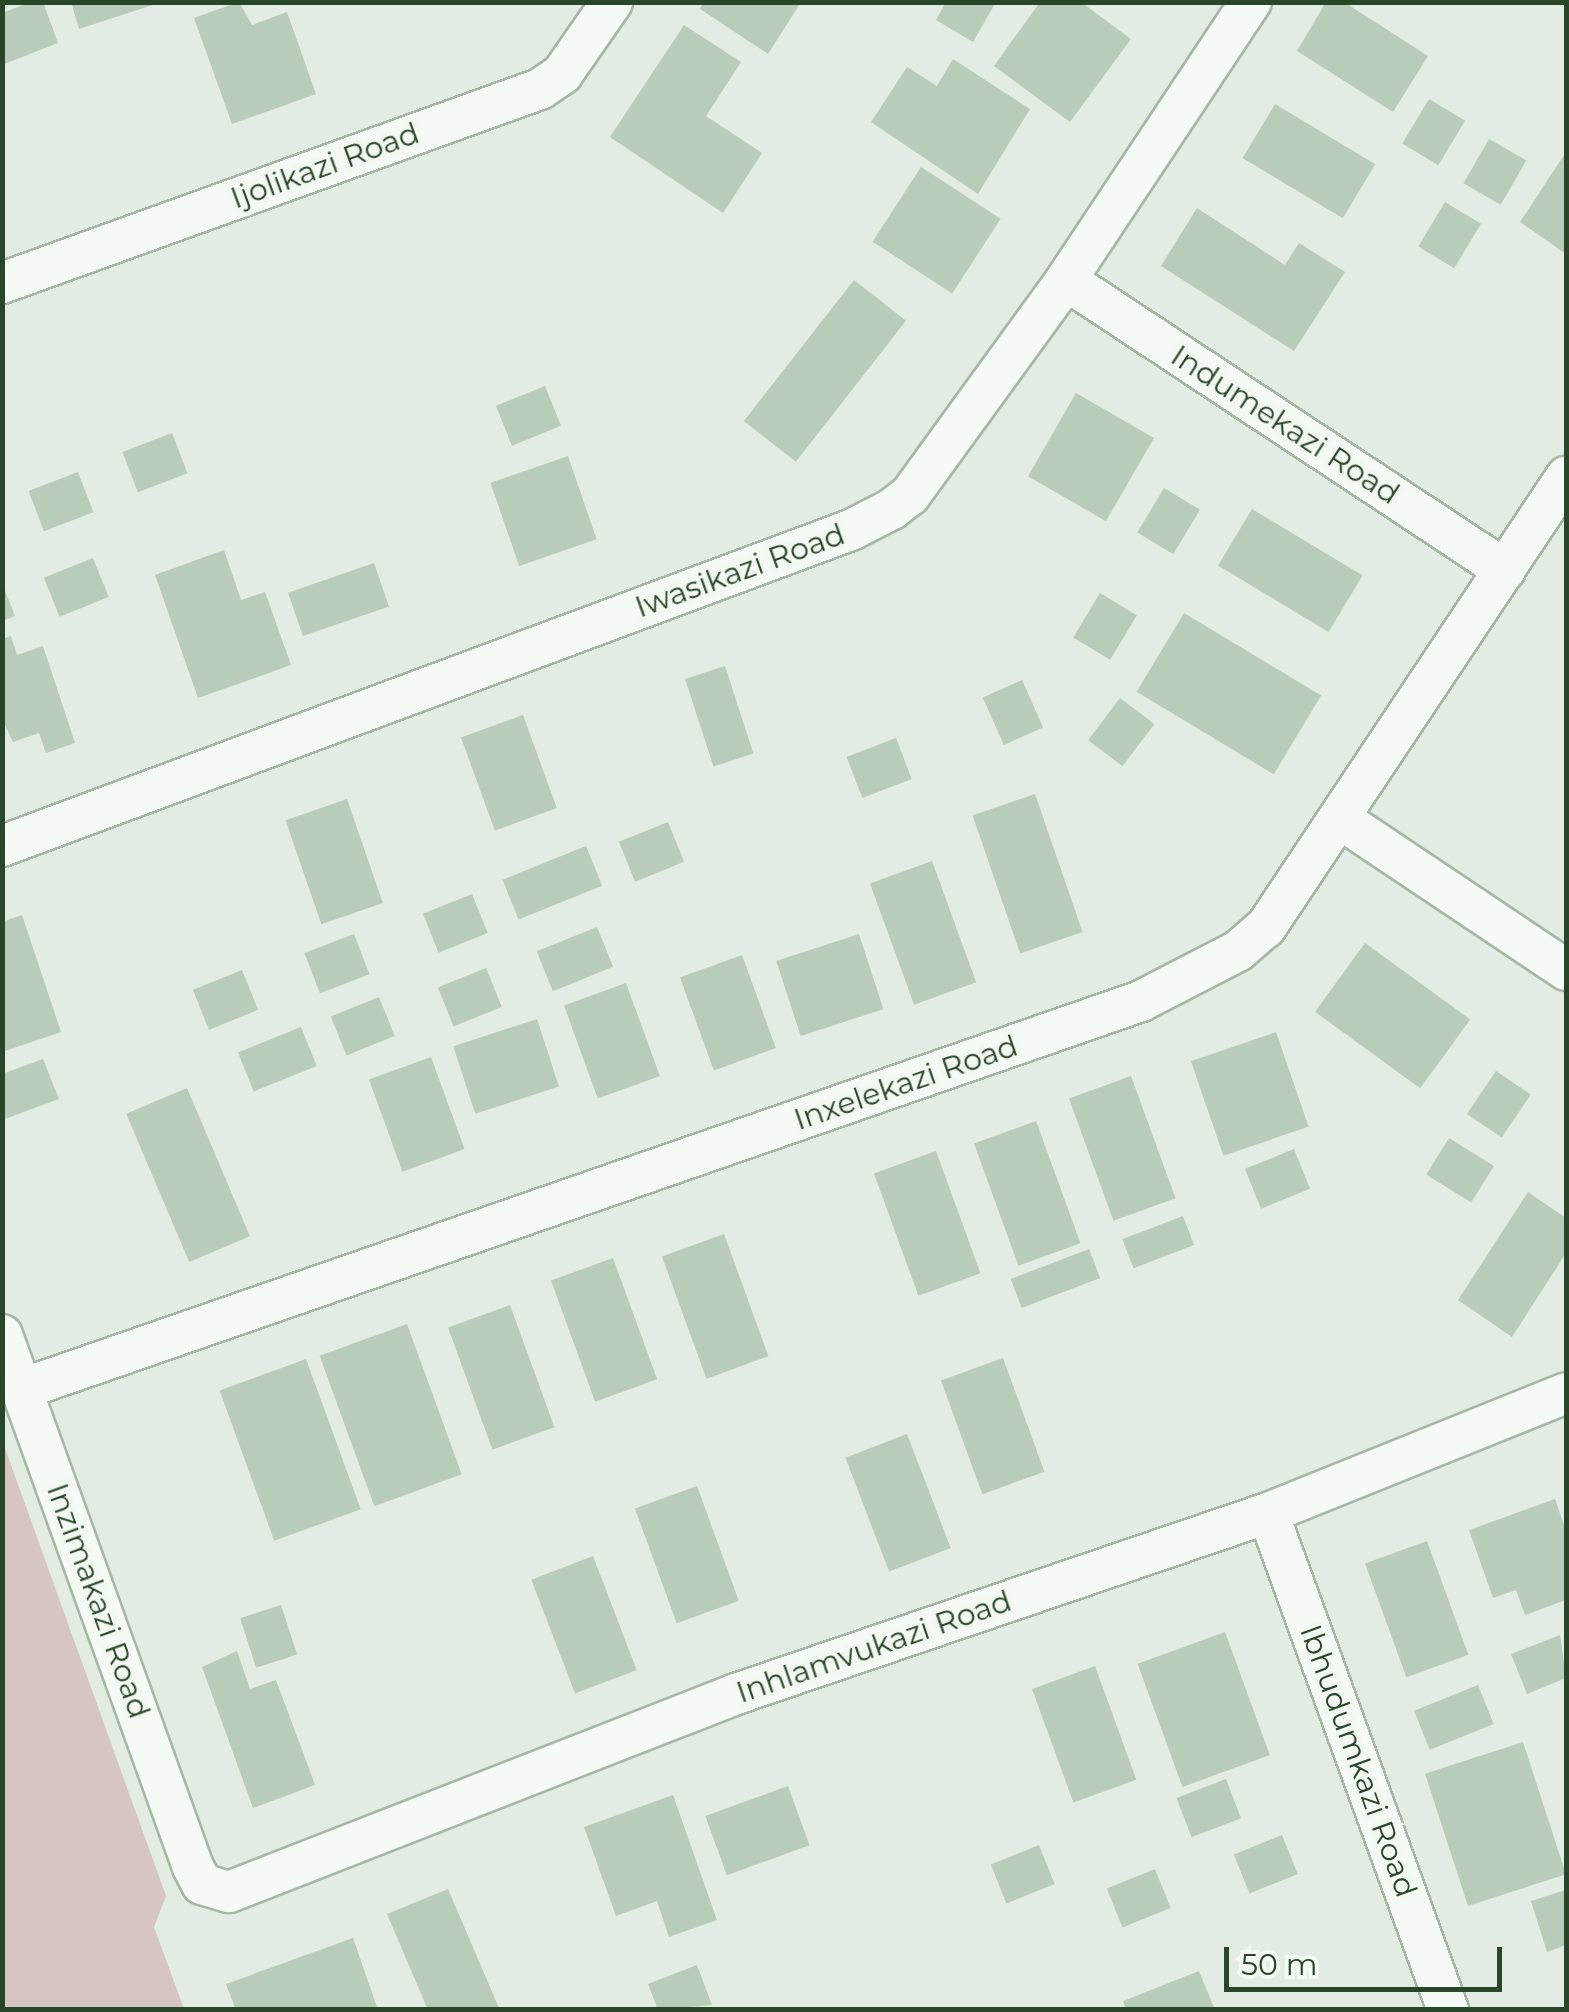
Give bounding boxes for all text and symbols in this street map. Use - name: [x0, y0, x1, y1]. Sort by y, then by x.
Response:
- street label: Ijolikazi Road: [226, 115, 424, 217]
- street label: Indumekazi Road: [1164, 338, 1406, 512]
- street label: Iwasikazi Road: [630, 516, 850, 626]
- street label: Inxelekazi Road: [789, 1028, 1023, 1138]
- street label: Inzimakazi Road: [39, 1479, 157, 1723]
- street label: Inhlamvukazi Road: [732, 1583, 1016, 1711]
- street label: Ibhudumkazi Road: [1292, 1620, 1424, 1902]
- scale bar: [1229, 1927, 1506, 1989]
- text: 50 m: [1241, 1946, 1318, 1983]

